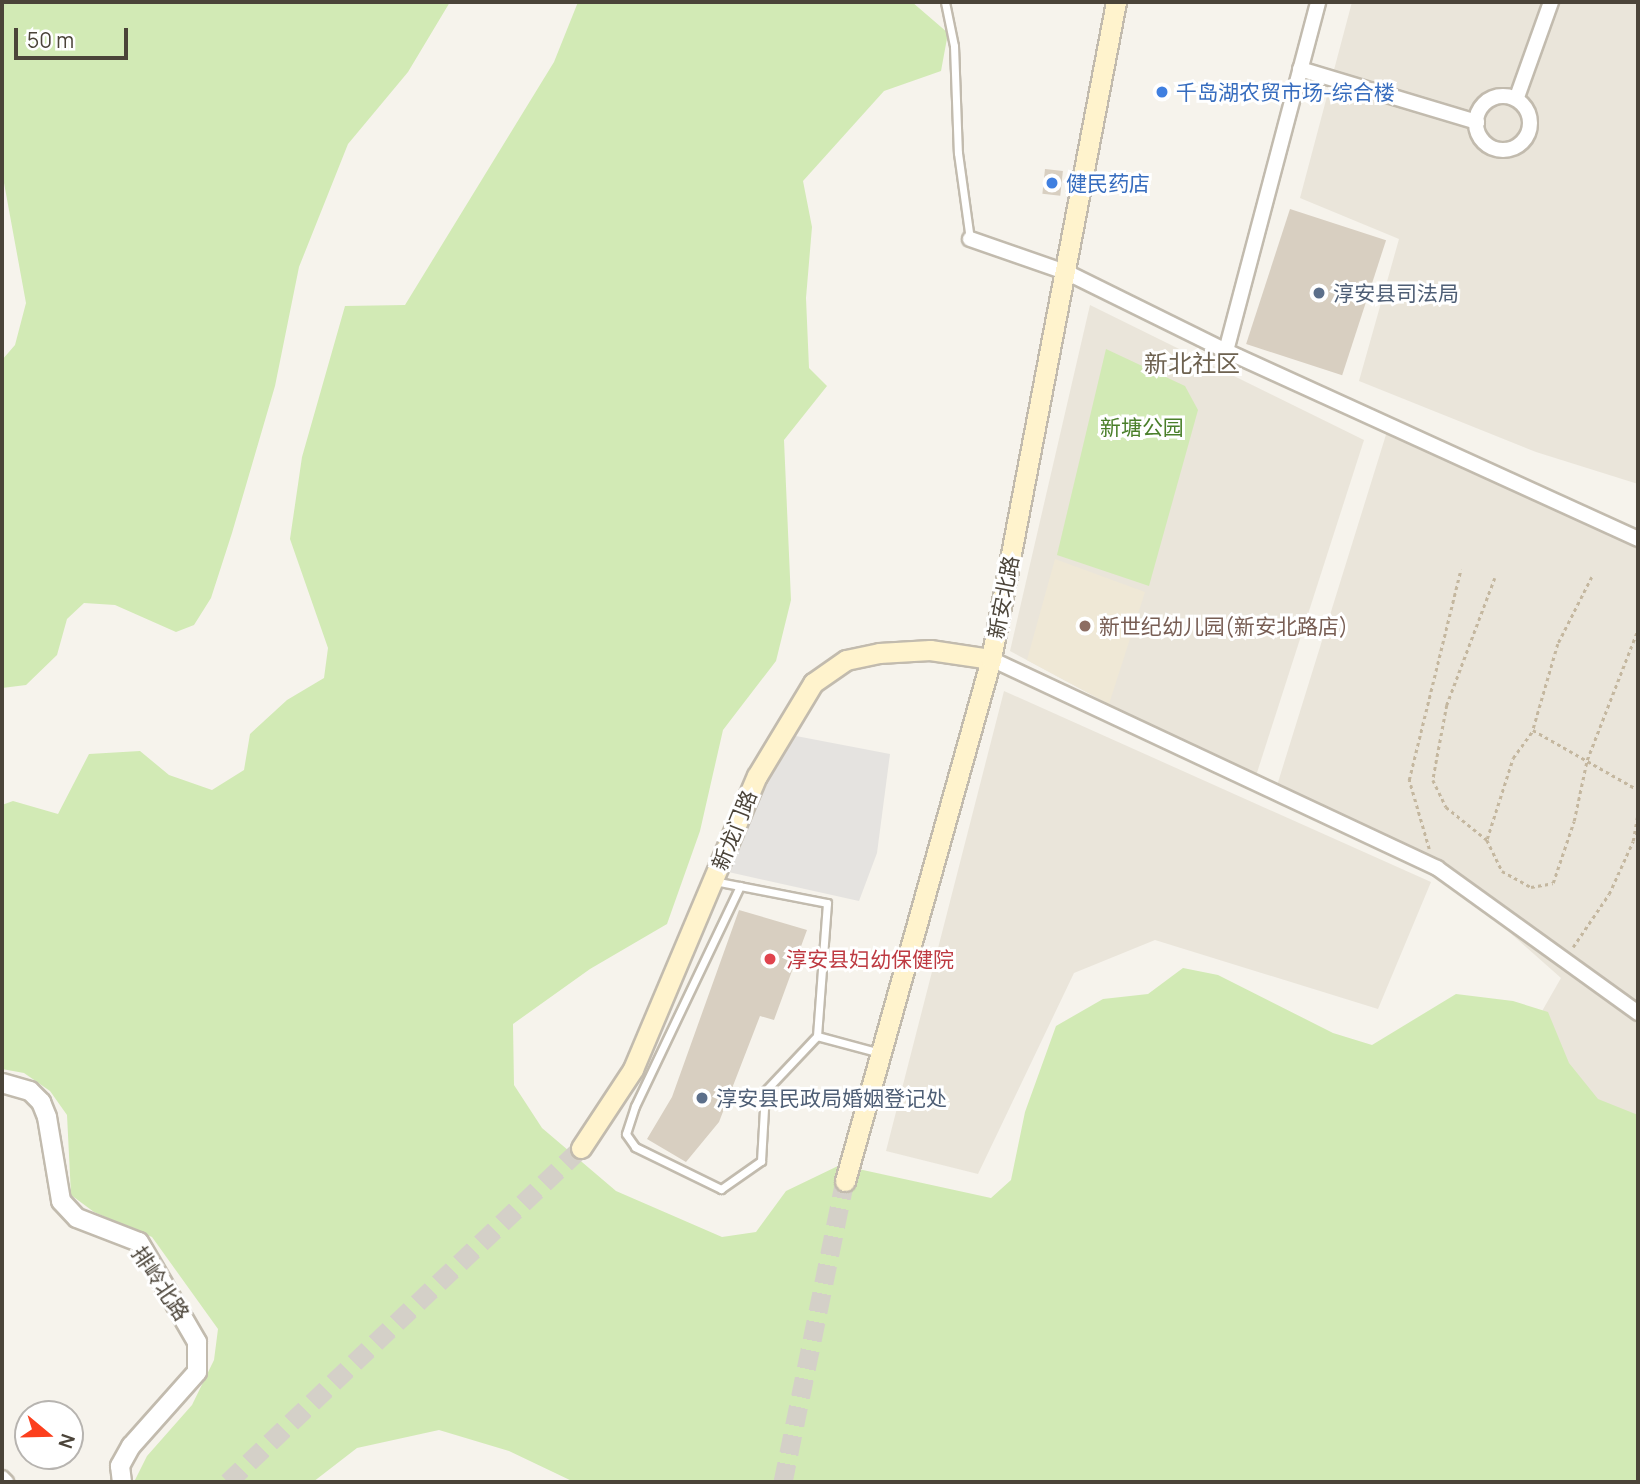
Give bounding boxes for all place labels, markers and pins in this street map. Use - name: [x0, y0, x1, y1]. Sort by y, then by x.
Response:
- place label: 千岛湖农贸市场-综合楼: [1176, 79, 1395, 105]
- marker: 千岛湖农贸市场-综合楼: [1154, 84, 1170, 100]
- place label: 健民药店: [1066, 170, 1150, 196]
- marker: 健民药店: [1044, 175, 1060, 191]
- place label: 淳安县司法局: [1333, 280, 1459, 306]
- marker: 淳安县司法局: [1311, 285, 1327, 301]
- place label: 新世纪幼儿园(新安北路店): [1099, 613, 1348, 639]
- marker: 新世纪幼儿园(新安北路店): [1077, 618, 1093, 634]
- place label: 淳安县妇幼保健院: [786, 946, 954, 972]
- marker: 淳安县妇幼保健院: [760, 949, 780, 969]
- place label: 淳安县民政局婚姻登记处: [716, 1085, 947, 1111]
- marker: 淳安县民政局婚姻登记处: [694, 1090, 710, 1106]

